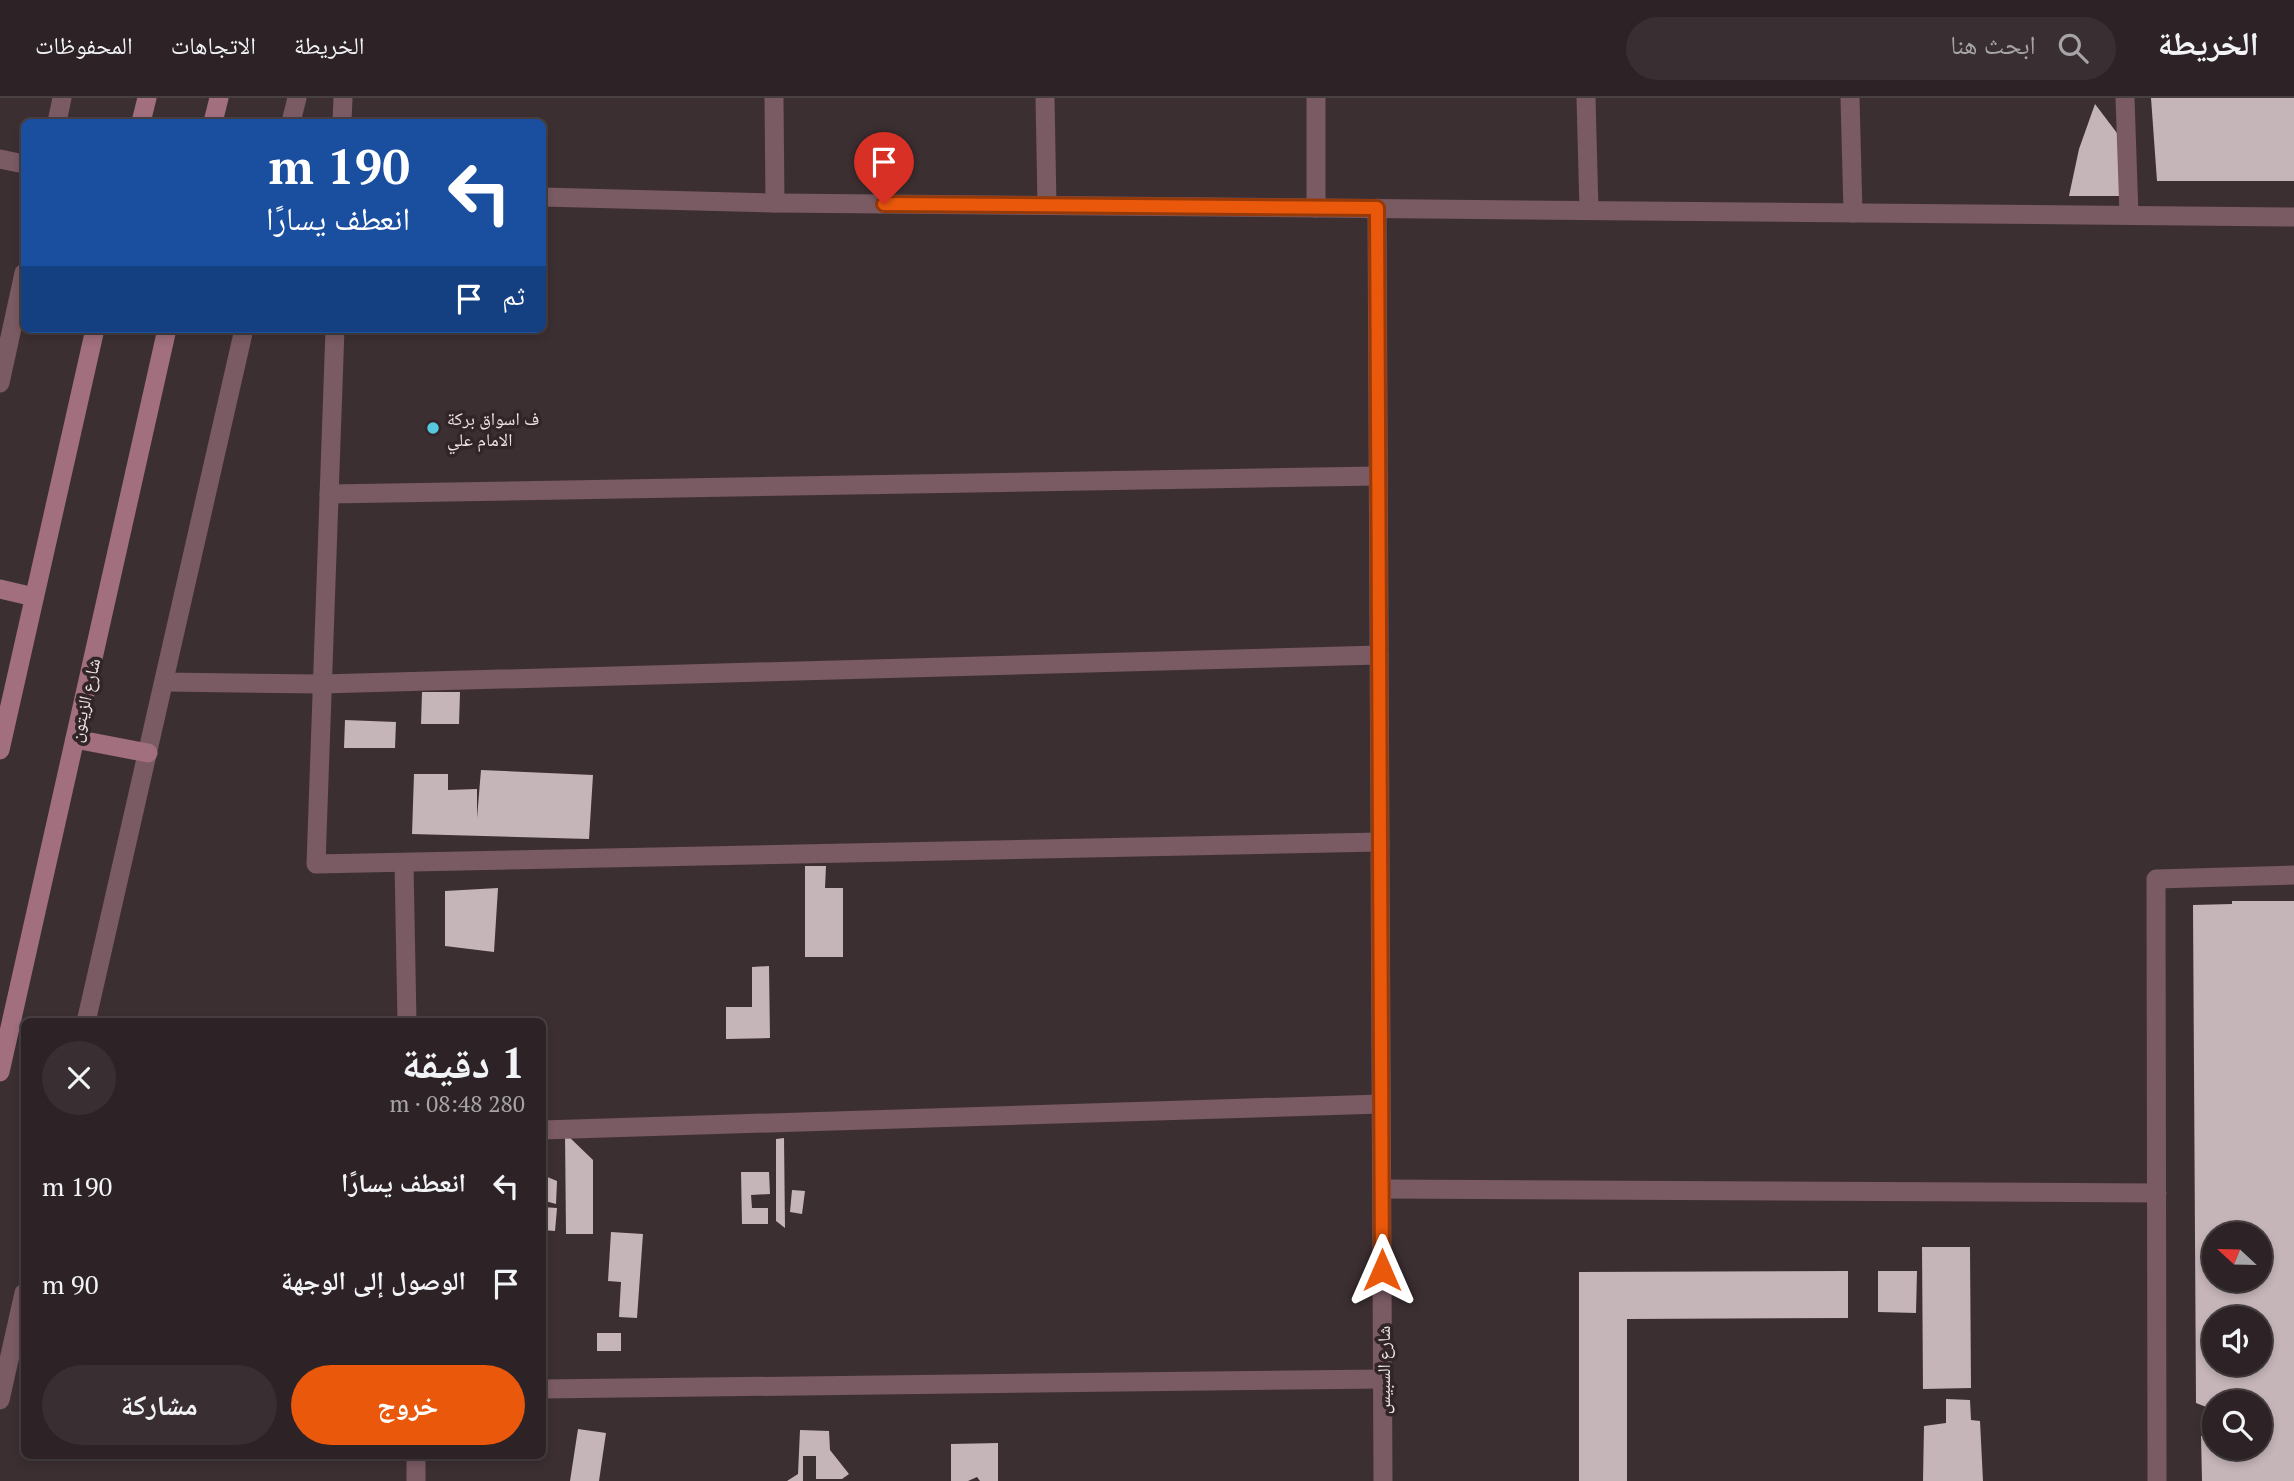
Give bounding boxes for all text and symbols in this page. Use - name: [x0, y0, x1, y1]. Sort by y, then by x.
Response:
- search box: [1626, 17, 2116, 80]
- text: الخريطة: [2158, 21, 2259, 64]
- text: ابحث هنا: [1950, 27, 2036, 61]
- text: المحفوظات: [35, 29, 133, 61]
- text: الاتجاهات: [171, 29, 256, 61]
- text: الخريطة: [294, 29, 365, 61]
- icon: search: [2054, 29, 2092, 67]
- pin: [854, 132, 914, 204]
- text: 190 m: [268, 133, 410, 198]
- icon: arrive: [865, 143, 903, 181]
- icon: left: [434, 147, 525, 238]
- text: انعطف يسارًا: [266, 197, 410, 239]
- text: ثم: [502, 278, 525, 312]
- icon: arrive: [450, 280, 488, 318]
- place label: ف اسواق بركة الامام علي: [447, 406, 539, 455]
- marker: ف اسواق بركة الامام علي: [425, 420, 441, 436]
- street label: شارع الزيتون: [63, 656, 105, 744]
- text: 1 دقيقة: [402, 1034, 525, 1090]
- button: close: [42, 1041, 116, 1115]
- text: 280 m · 08:48: [390, 1088, 525, 1119]
- text: انعطف يسارًا: [341, 1165, 466, 1199]
- icon: left: [487, 1167, 525, 1205]
- text: 190 m: [42, 1169, 112, 1203]
- north arrow: [2202, 1222, 2272, 1292]
- map controls: [2202, 1222, 2272, 1460]
- position arrow: [1345, 1233, 1419, 1307]
- text: الوصول إلى الوجهة: [281, 1263, 466, 1297]
- icon: arrive: [487, 1265, 525, 1303]
- text: 90 m: [42, 1267, 99, 1301]
- button: sound: [2202, 1306, 2272, 1376]
- street label: شارع السبيس: [1371, 1326, 1395, 1414]
- button: مشاركة: [42, 1365, 277, 1445]
- button: خروج: [291, 1365, 525, 1445]
- button: search: [2202, 1390, 2272, 1460]

